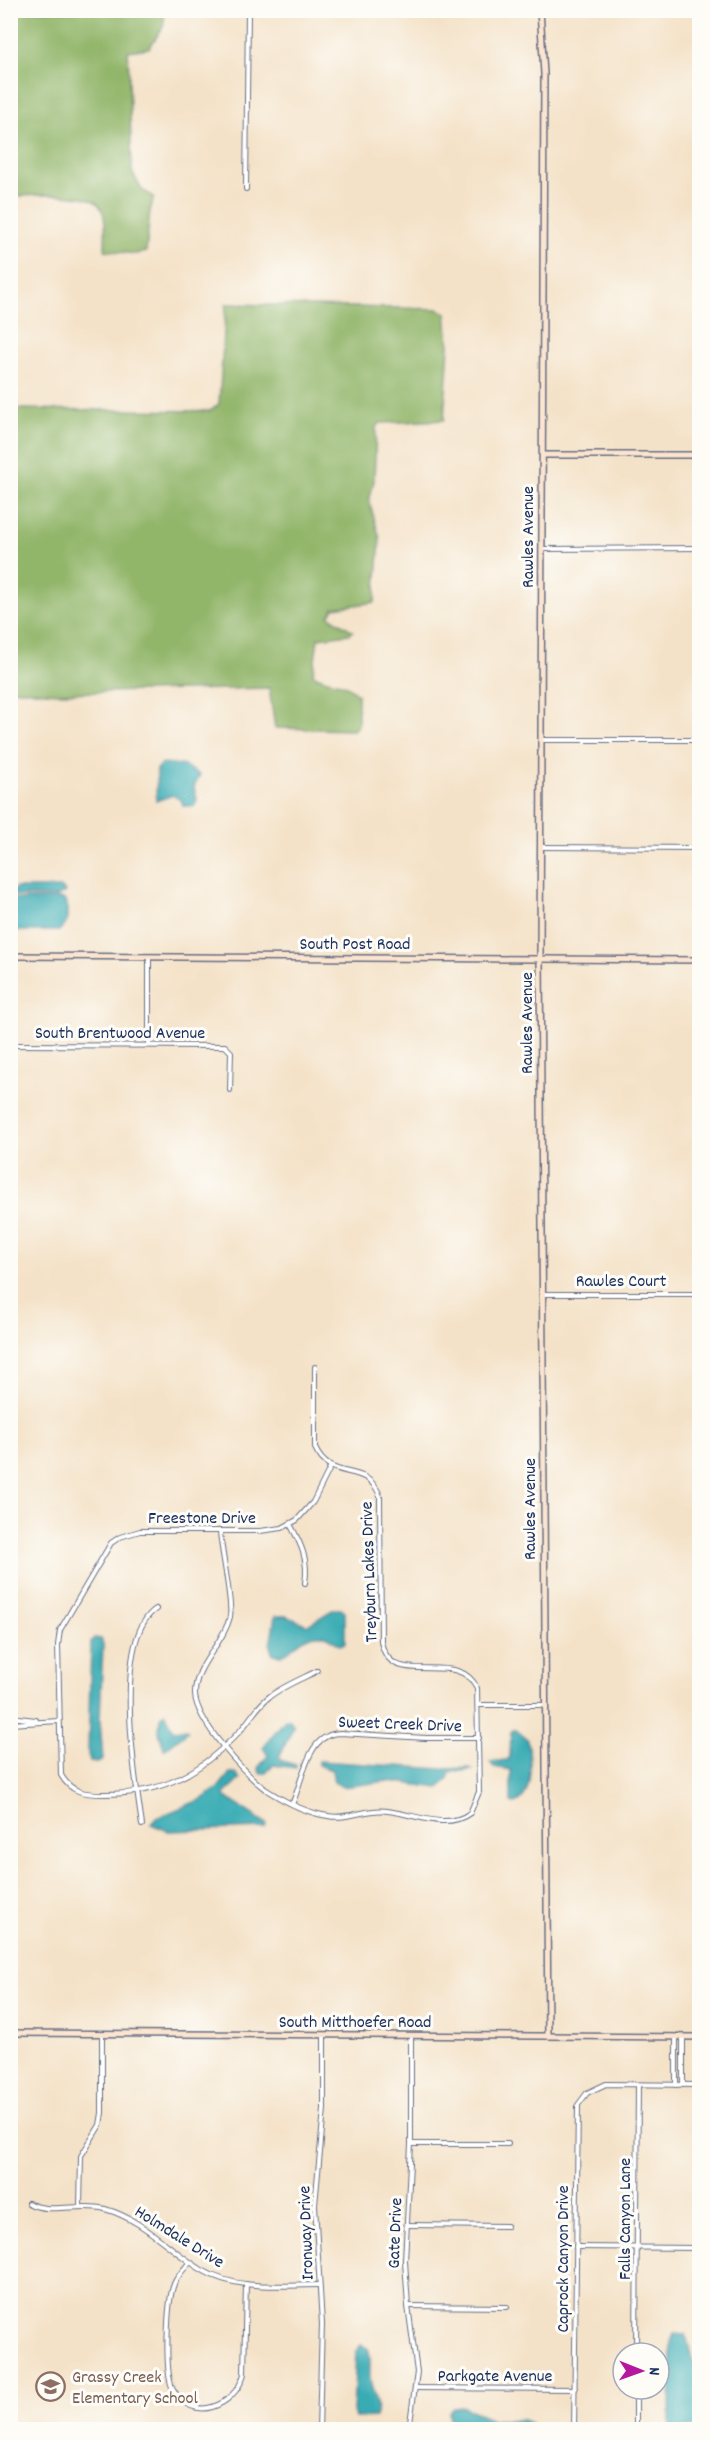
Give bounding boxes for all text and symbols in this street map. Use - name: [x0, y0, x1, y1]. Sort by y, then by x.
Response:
- street label: Rawles Avenue: [517, 486, 542, 588]
- street label: South Post Road: [300, 933, 410, 958]
- street label: Rawles Avenue: [516, 972, 541, 1074]
- street label: South Brentwood Avenue: [35, 1022, 205, 1047]
- street label: Rawles Court: [576, 1270, 667, 1295]
- street label: Rawles Avenue: [519, 1458, 544, 1560]
- street label: Treyburn Lakes Drive: [356, 1501, 385, 1643]
- street label: Freestone Drive: [148, 1507, 256, 1532]
- street label: Sweet Creek Drive: [338, 1711, 462, 1740]
- street label: South Mitthoefer Road: [279, 2011, 431, 2036]
- street label: Falls Canyon Lane: [614, 2158, 639, 2280]
- street label: Ironway Drive: [293, 2185, 322, 2281]
- street label: Caprock Canyon Drive: [552, 2185, 577, 2333]
- street label: Gate Drive: [383, 2197, 410, 2269]
- street label: Holmdale Drive: [129, 2201, 229, 2276]
- north arrow: [611, 2341, 671, 2401]
- street label: Parkgate Avenue: [438, 2365, 553, 2390]
- place label: Grassy Creek Elementary School: [72, 2366, 199, 2412]
- text: N: [642, 2367, 665, 2375]
- school or university icon: Grassy Creek Elementary School: [35, 2370, 67, 2402]

